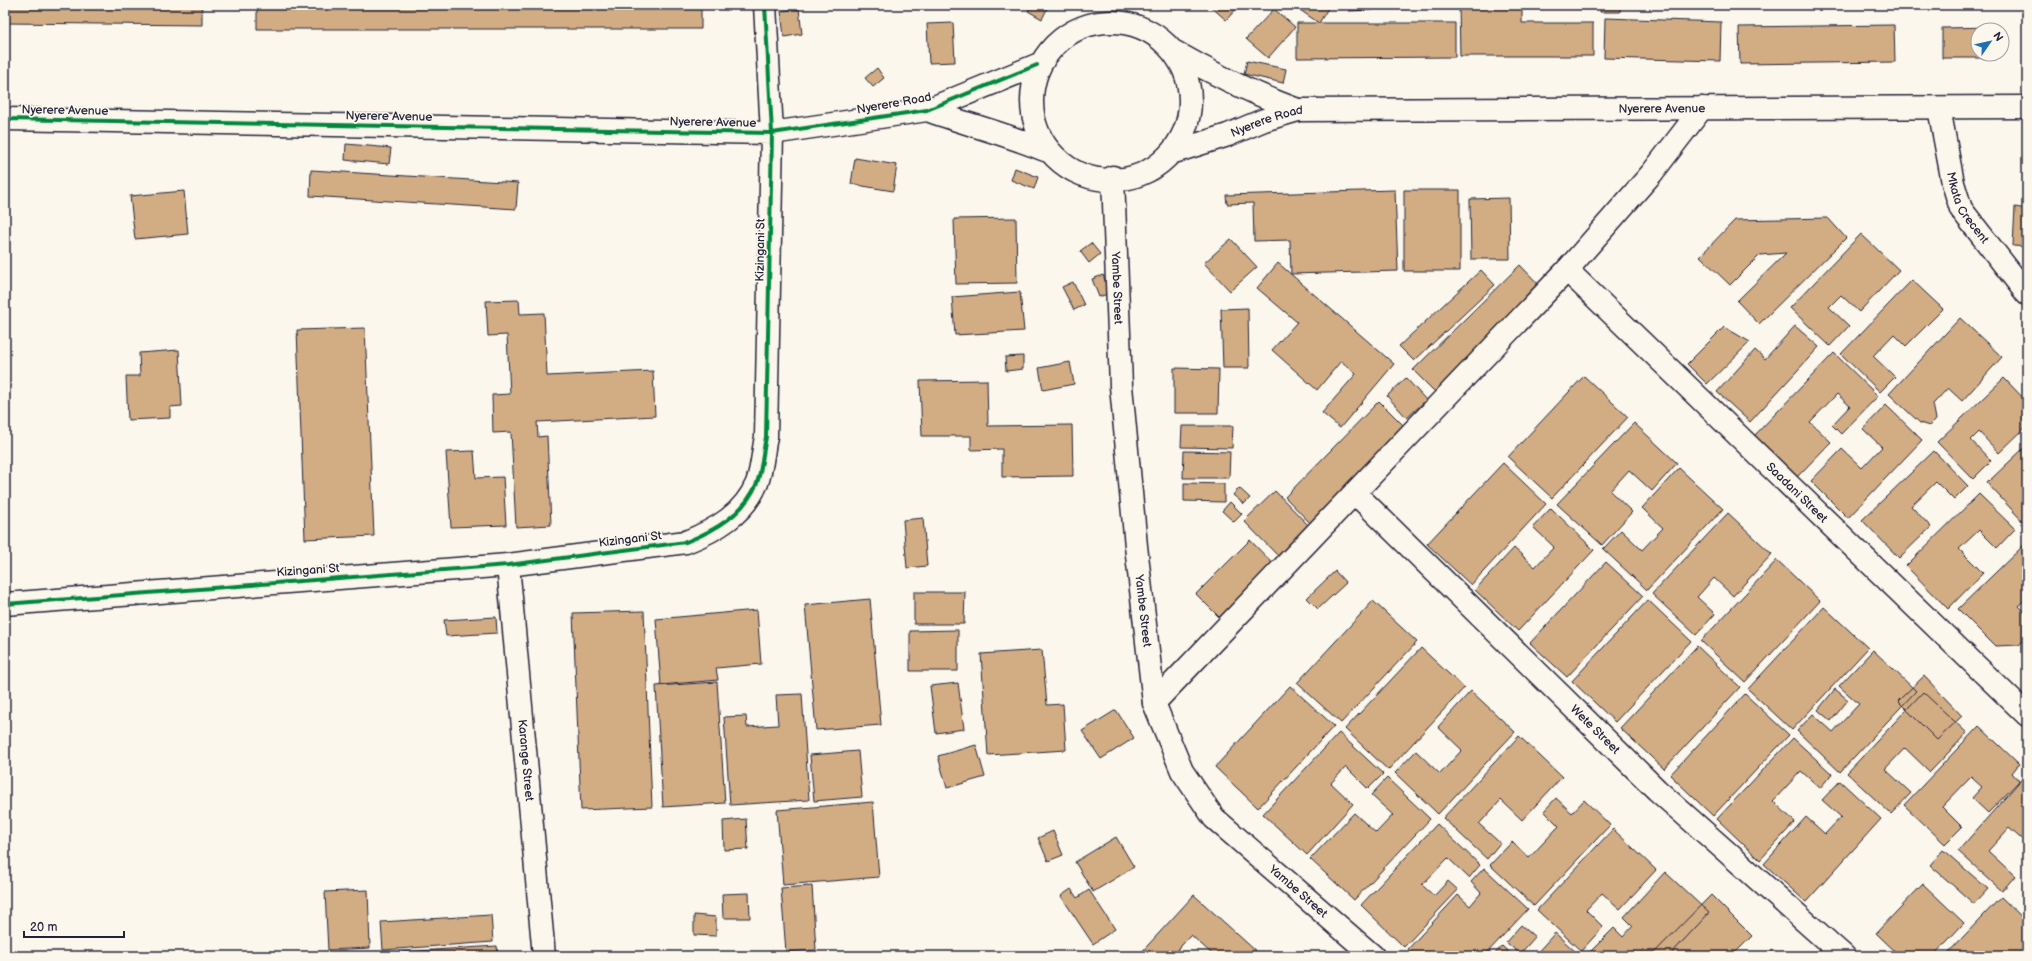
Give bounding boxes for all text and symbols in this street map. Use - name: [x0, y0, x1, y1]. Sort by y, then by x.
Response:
- north arrow: [1970, 22, 2010, 62]
- text: N: [1990, 30, 2006, 44]
- street label: Nyerere Road: [856, 90, 933, 117]
- street label: Nyerere Avenue: [1618, 101, 1705, 117]
- street label: Nyerere Avenue: [21, 102, 108, 119]
- street label: Nyerere Road: [1229, 103, 1303, 141]
- street label: Nyerere Avenue: [345, 108, 432, 125]
- street label: Nyerere Avenue: [669, 114, 756, 131]
- street label: Mkata Crecent: [1943, 171, 1992, 247]
- street label: Kizingani St: [752, 218, 769, 282]
- street label: Yambe Street: [1108, 250, 1126, 325]
- street label: Saadani Street: [1763, 460, 1831, 526]
- street label: Kizingani St: [598, 528, 663, 551]
- street label: Kizingani St: [276, 561, 340, 580]
- street label: Yambe Street: [1131, 573, 1155, 648]
- street label: Wete Street: [1567, 702, 1623, 758]
- street label: Karange Street: [514, 719, 537, 802]
- street label: Yambe Street: [1265, 861, 1331, 921]
- scale bar: [24, 913, 124, 939]
- text: 20 m: [30, 920, 57, 935]

